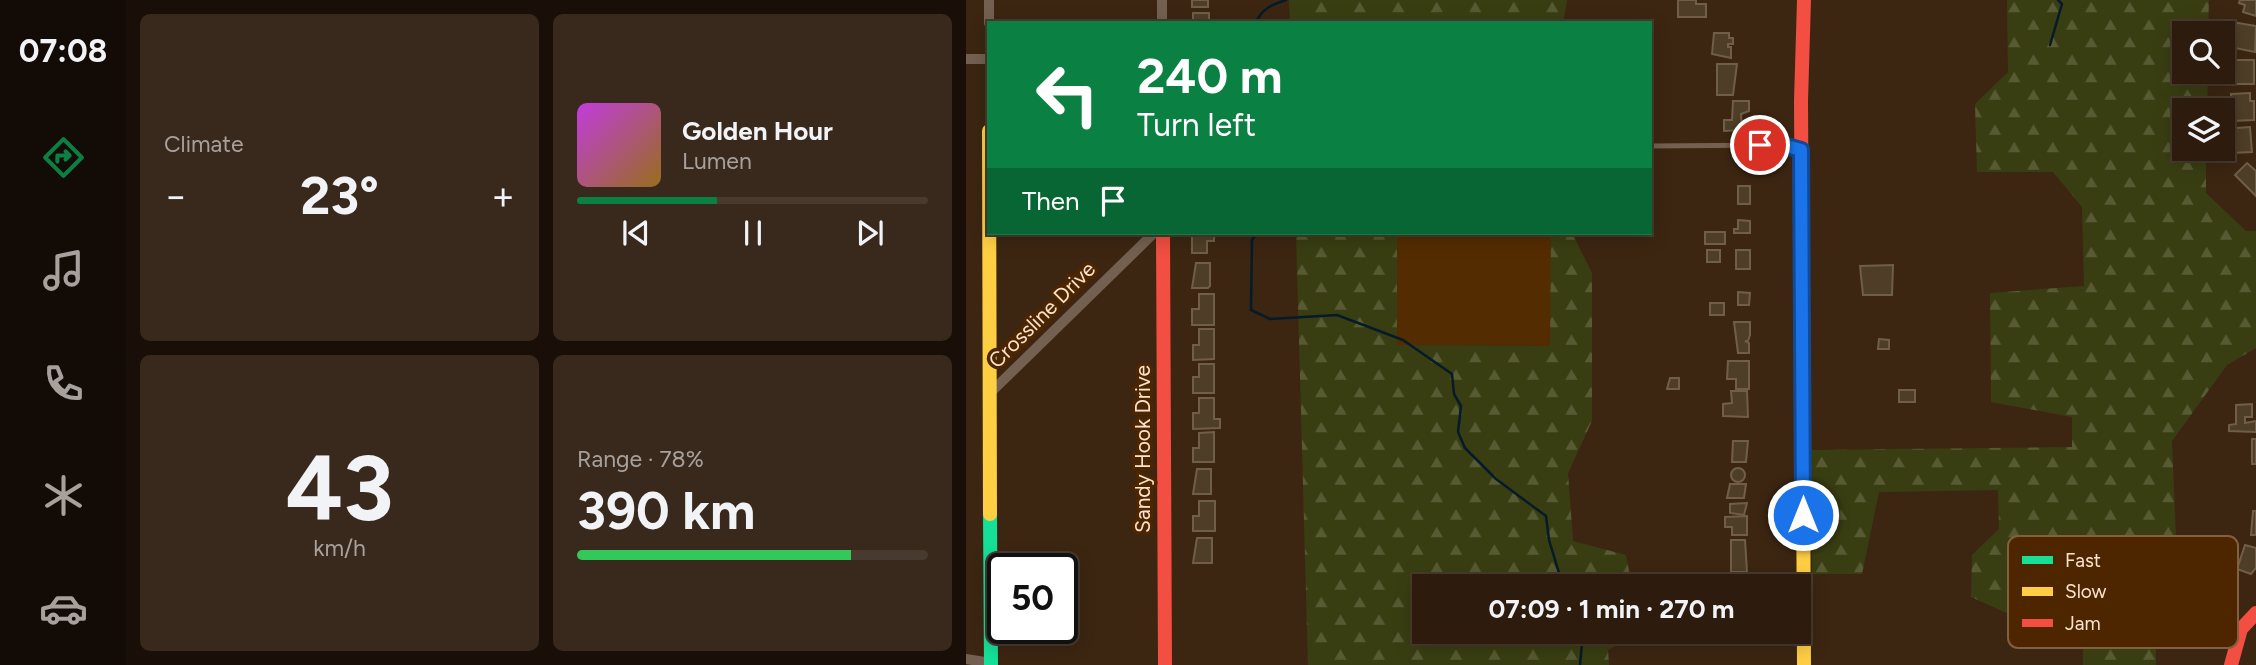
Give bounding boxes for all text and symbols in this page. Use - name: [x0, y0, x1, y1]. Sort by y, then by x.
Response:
- map controls: [2172, 21, 2235, 161]
- button: search: [2172, 21, 2235, 84]
- text: 07:08: [19, 32, 107, 70]
- text: 240 m: [1137, 46, 1283, 105]
- icon: left: [1022, 49, 1113, 140]
- button: layers: [2172, 98, 2235, 161]
- text: Turn left: [1137, 106, 1256, 144]
- text: Golden Hour: [682, 115, 833, 147]
- pin: [1730, 115, 1790, 175]
- icon: arrive: [1741, 126, 1779, 164]
- text: Climate: [164, 130, 243, 158]
- icon: directions: [39, 133, 88, 182]
- text: Lumen: [682, 147, 752, 175]
- text: 23°: [300, 165, 379, 227]
- text: −: [164, 173, 188, 219]
- text: +: [491, 173, 515, 219]
- icon: arrive: [1094, 182, 1132, 220]
- text: Then: [1022, 185, 1080, 217]
- icon: previous: [617, 214, 655, 252]
- icon: pause: [734, 214, 772, 252]
- icon: next: [851, 214, 889, 252]
- icon: music: [39, 246, 88, 295]
- street label: Crossline Drive: [983, 256, 1100, 373]
- icon: phone: [39, 359, 88, 408]
- street label: Sandy Hook Drive: [1130, 365, 1155, 533]
- text: 43: [285, 434, 394, 543]
- text: Range · 78%: [577, 445, 704, 473]
- icon: climate: [39, 471, 88, 520]
- position arrow: [1766, 478, 1840, 552]
- text: 390 km: [577, 480, 755, 542]
- text: km/h: [313, 534, 366, 562]
- legend: [2008, 536, 2238, 648]
- text: Fast: [2065, 549, 2101, 572]
- speed limit sign: 50: [987, 553, 1078, 644]
- text: Slow: [2065, 580, 2107, 603]
- icon: car: [39, 584, 88, 633]
- text: 07:09 · 1 min · 270 m: [1489, 593, 1734, 625]
- text: Jam: [2065, 612, 2101, 635]

